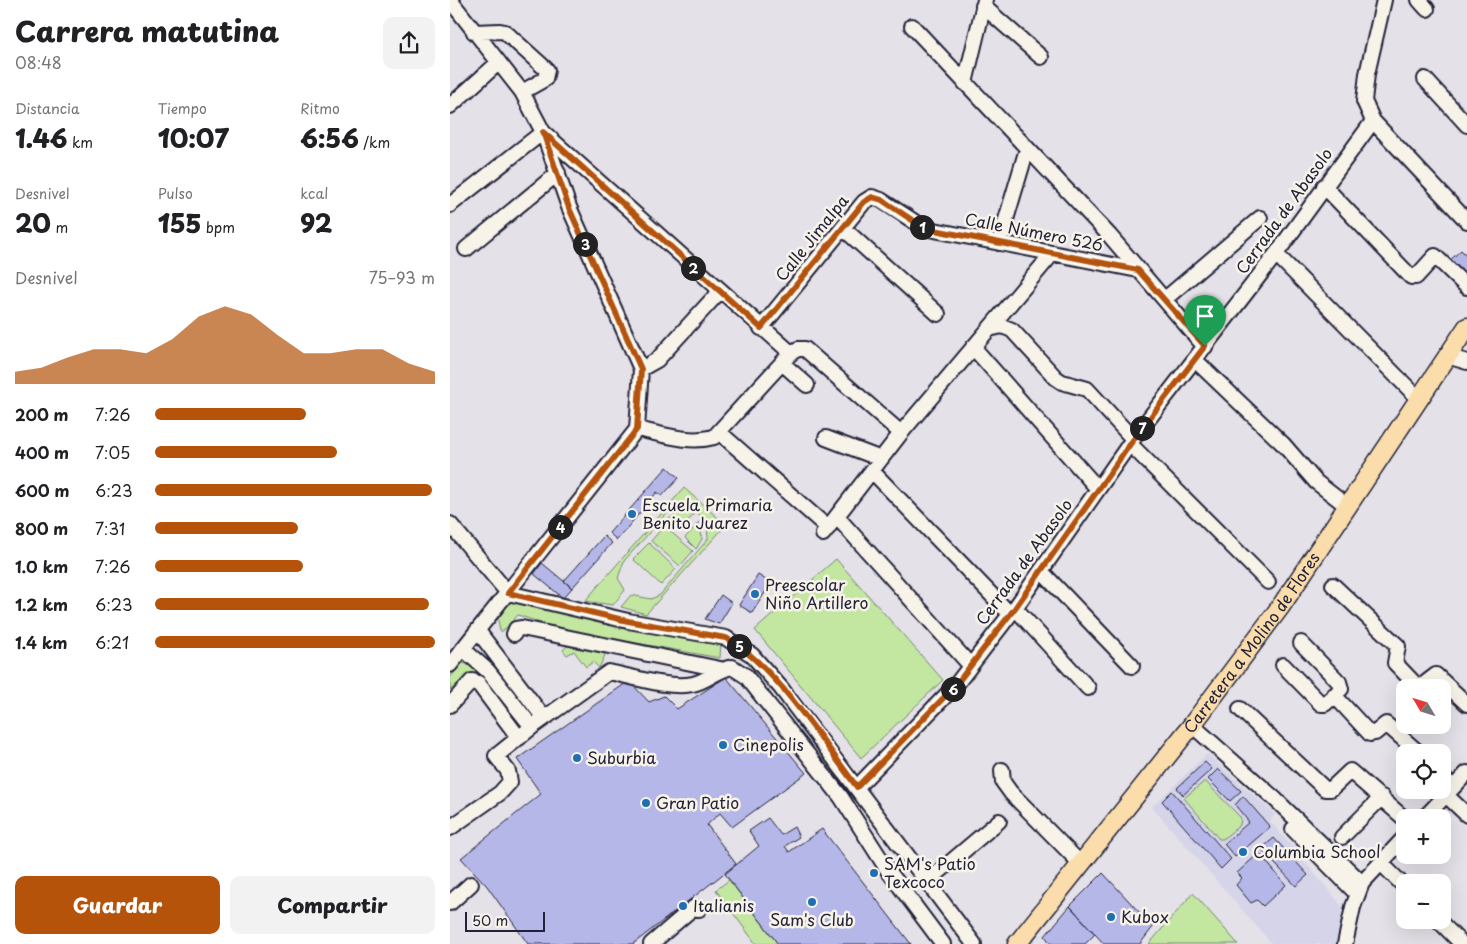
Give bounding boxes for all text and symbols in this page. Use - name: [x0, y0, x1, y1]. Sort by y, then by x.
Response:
- text: Carrera matutina: [15, 9, 279, 52]
- button: share: [383, 17, 435, 69]
- text: 08:48: [15, 50, 62, 74]
- text: Distancia: [15, 98, 80, 119]
- text: Tiempo: [158, 98, 207, 119]
- text: Ritmo: [300, 98, 340, 119]
- text: 1.46: [15, 119, 67, 157]
- text: 10:07: [158, 119, 229, 157]
- text: 6:56: [300, 119, 359, 157]
- text: km: [67, 132, 93, 153]
- text: /km: [359, 132, 390, 153]
- street label: Cerrada de Abasolo: [1229, 142, 1337, 279]
- text: Desnivel: [15, 183, 70, 204]
- text: Pulso: [158, 183, 193, 204]
- text: kcal: [300, 183, 328, 204]
- street label: Calle Jimalpa: [769, 189, 854, 286]
- text: 20: [15, 204, 51, 242]
- text: 155: [158, 204, 201, 242]
- text: 92: [300, 204, 332, 242]
- street label: Calle Número 526: [963, 206, 1105, 256]
- pin: 1: [910, 214, 934, 240]
- text: m: [51, 217, 68, 238]
- text: bpm: [201, 217, 235, 238]
- text: 1: [919, 217, 926, 238]
- pin: 3: [572, 232, 598, 256]
- text: 3: [581, 234, 590, 255]
- pin: 2: [680, 256, 706, 280]
- text: 2: [689, 258, 698, 279]
- text: Desnivel: [15, 265, 77, 289]
- text: 75–93 m: [369, 265, 435, 289]
- pin: [1184, 295, 1226, 346]
- icon: arrive: [1191, 302, 1219, 330]
- text: 200 m: [15, 402, 69, 426]
- text: 7:26: [95, 402, 130, 426]
- pin: 7: [1130, 416, 1154, 440]
- text: 7: [1138, 418, 1147, 439]
- text: 400 m: [15, 440, 69, 464]
- text: 7:05: [95, 440, 130, 464]
- text: 600 m: [15, 478, 69, 502]
- text: 6:23: [95, 478, 132, 502]
- place label: Escuela Primaria Benito Juarez: [642, 492, 772, 534]
- street label: Cerrada de Abasolo: [969, 493, 1077, 630]
- marker: Escuela Primaria Benito Juarez: [626, 508, 638, 520]
- pin: 4: [548, 514, 572, 540]
- text: 800 m: [15, 516, 68, 540]
- text: 7:31: [95, 516, 125, 540]
- text: 4: [556, 517, 565, 538]
- street label: Carretera a Molino de Flores: [1177, 547, 1325, 738]
- text: 1.0 km: [15, 554, 68, 578]
- text: 7:26: [95, 554, 130, 578]
- place label: Preescolar Niño Artillero: [765, 572, 868, 614]
- marker: Preescolar Niño Artillero: [749, 588, 761, 600]
- text: 1.2 km: [15, 592, 68, 616]
- text: 6:23: [95, 592, 132, 616]
- text: 1.4 km: [15, 630, 67, 654]
- text: 6:21: [95, 630, 129, 654]
- pin: 5: [726, 634, 752, 658]
- text: 5: [735, 636, 744, 657]
- pin: 6: [940, 676, 966, 702]
- text: 6: [949, 679, 958, 700]
- north arrow: [1396, 679, 1451, 734]
- map controls: [1396, 679, 1451, 929]
- place label: Cinepolis: [733, 732, 804, 756]
- marker: Cinepolis: [717, 739, 729, 751]
- button: locate: [1396, 744, 1451, 799]
- place label: Suburbia: [587, 745, 656, 769]
- marker: Suburbia: [571, 752, 583, 764]
- place label: Gran Patio: [656, 790, 739, 814]
- marker: Gran Patio: [640, 797, 652, 809]
- button: +: [1396, 809, 1451, 864]
- place label: Columbia School: [1253, 839, 1381, 863]
- marker: Columbia School: [1237, 846, 1249, 858]
- place label: SAM's Patio Texcoco: [884, 851, 976, 893]
- marker: SAM's Patio Texcoco: [868, 867, 880, 879]
- button: −: [1396, 874, 1451, 929]
- button: Guardar: [15, 876, 220, 934]
- button: Compartir: [230, 876, 435, 934]
- place label: Italianis: [693, 893, 754, 917]
- marker: Sam's Club: [806, 896, 818, 908]
- marker: Italianis: [677, 900, 689, 912]
- place label: Kubox: [1121, 904, 1169, 928]
- place label: Sam's Club: [770, 907, 854, 931]
- scale bar: [465, 909, 545, 932]
- text: 50 m: [472, 910, 508, 931]
- marker: Kubox: [1105, 911, 1117, 923]

